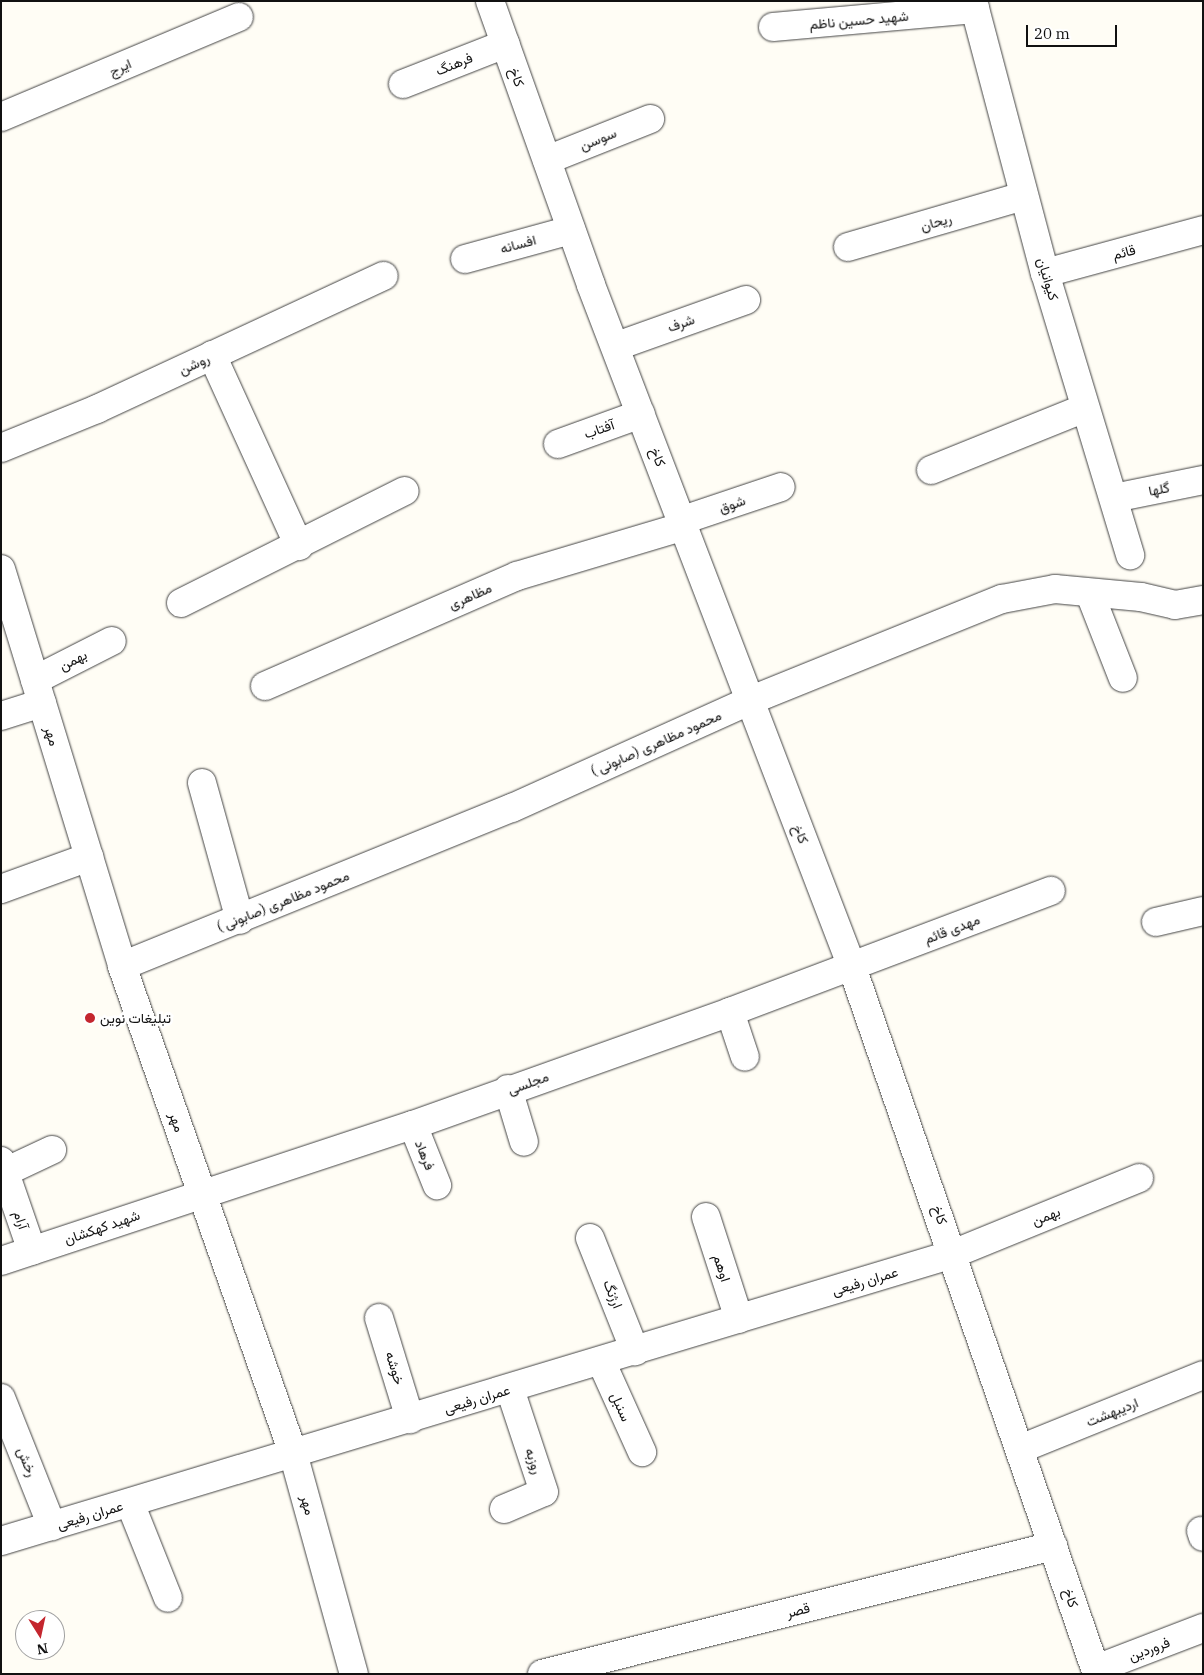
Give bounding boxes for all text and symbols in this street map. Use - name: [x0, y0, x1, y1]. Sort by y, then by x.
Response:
- street label: شهید حسین ناظم: [809, 7, 909, 33]
- scale bar: [1029, 15, 1120, 47]
- text: 20 m: [1034, 24, 1070, 43]
- street label: فرهنگ: [433, 49, 475, 79]
- street label: ایرج: [106, 55, 134, 79]
- street label: کاخ: [506, 65, 528, 89]
- street label: سوسن: [577, 124, 619, 154]
- street label: ریحان: [918, 210, 954, 234]
- street label: افسانه: [498, 231, 538, 257]
- street label: قائم: [1111, 241, 1137, 263]
- street label: کیوانیان: [1034, 256, 1062, 302]
- street label: شرف: [665, 311, 697, 335]
- street label: روشن: [176, 350, 212, 378]
- street label: آفتاب: [582, 416, 616, 442]
- street label: کاخ: [647, 445, 669, 469]
- street label: گلها: [1147, 479, 1171, 499]
- street label: شوق: [717, 492, 747, 516]
- street label: مظاهری: [446, 579, 494, 613]
- street label: بهمن: [56, 646, 90, 674]
- street label: محمود مظاهری (صابونی ): [588, 707, 724, 779]
- street label: مهر: [41, 724, 63, 748]
- street label: کاخ: [790, 822, 812, 846]
- street label: محمود مظاهری (صابونی ): [214, 867, 352, 935]
- street label: مهدی قائم: [922, 911, 982, 947]
- place label: تبلیغات نوین: [100, 1010, 171, 1026]
- marker: تبلیغات نوین: [84, 1012, 96, 1024]
- street label: مجلسی: [505, 1068, 551, 1098]
- street label: مهر: [166, 1110, 188, 1134]
- street label: فرهاد: [411, 1138, 439, 1172]
- street label: کاخ: [929, 1203, 951, 1227]
- street label: بهمن: [1029, 1203, 1063, 1229]
- street label: شهید کهکشان: [62, 1206, 142, 1248]
- street label: آرام: [10, 1208, 32, 1232]
- street label: اوهم: [710, 1252, 734, 1284]
- street label: عمران رفیعی: [830, 1263, 900, 1299]
- street label: ارژنگ: [600, 1277, 626, 1311]
- street label: خوشه: [382, 1349, 408, 1387]
- street label: عمران رفیعی: [442, 1381, 512, 1417]
- street label: سنبل: [607, 1390, 635, 1424]
- street label: اردیبهشت: [1084, 1394, 1140, 1430]
- street label: رخش: [14, 1445, 40, 1479]
- street label: روزبه: [522, 1446, 546, 1476]
- street label: مهر: [297, 1493, 319, 1517]
- street label: عمران رفیعی: [55, 1497, 125, 1533]
- street label: کاخ: [1060, 1586, 1082, 1610]
- street label: قصر: [784, 1599, 812, 1621]
- north arrow: [15, 1610, 65, 1660]
- street label: فروردین: [1126, 1633, 1172, 1665]
- text: N: [35, 1639, 49, 1659]

